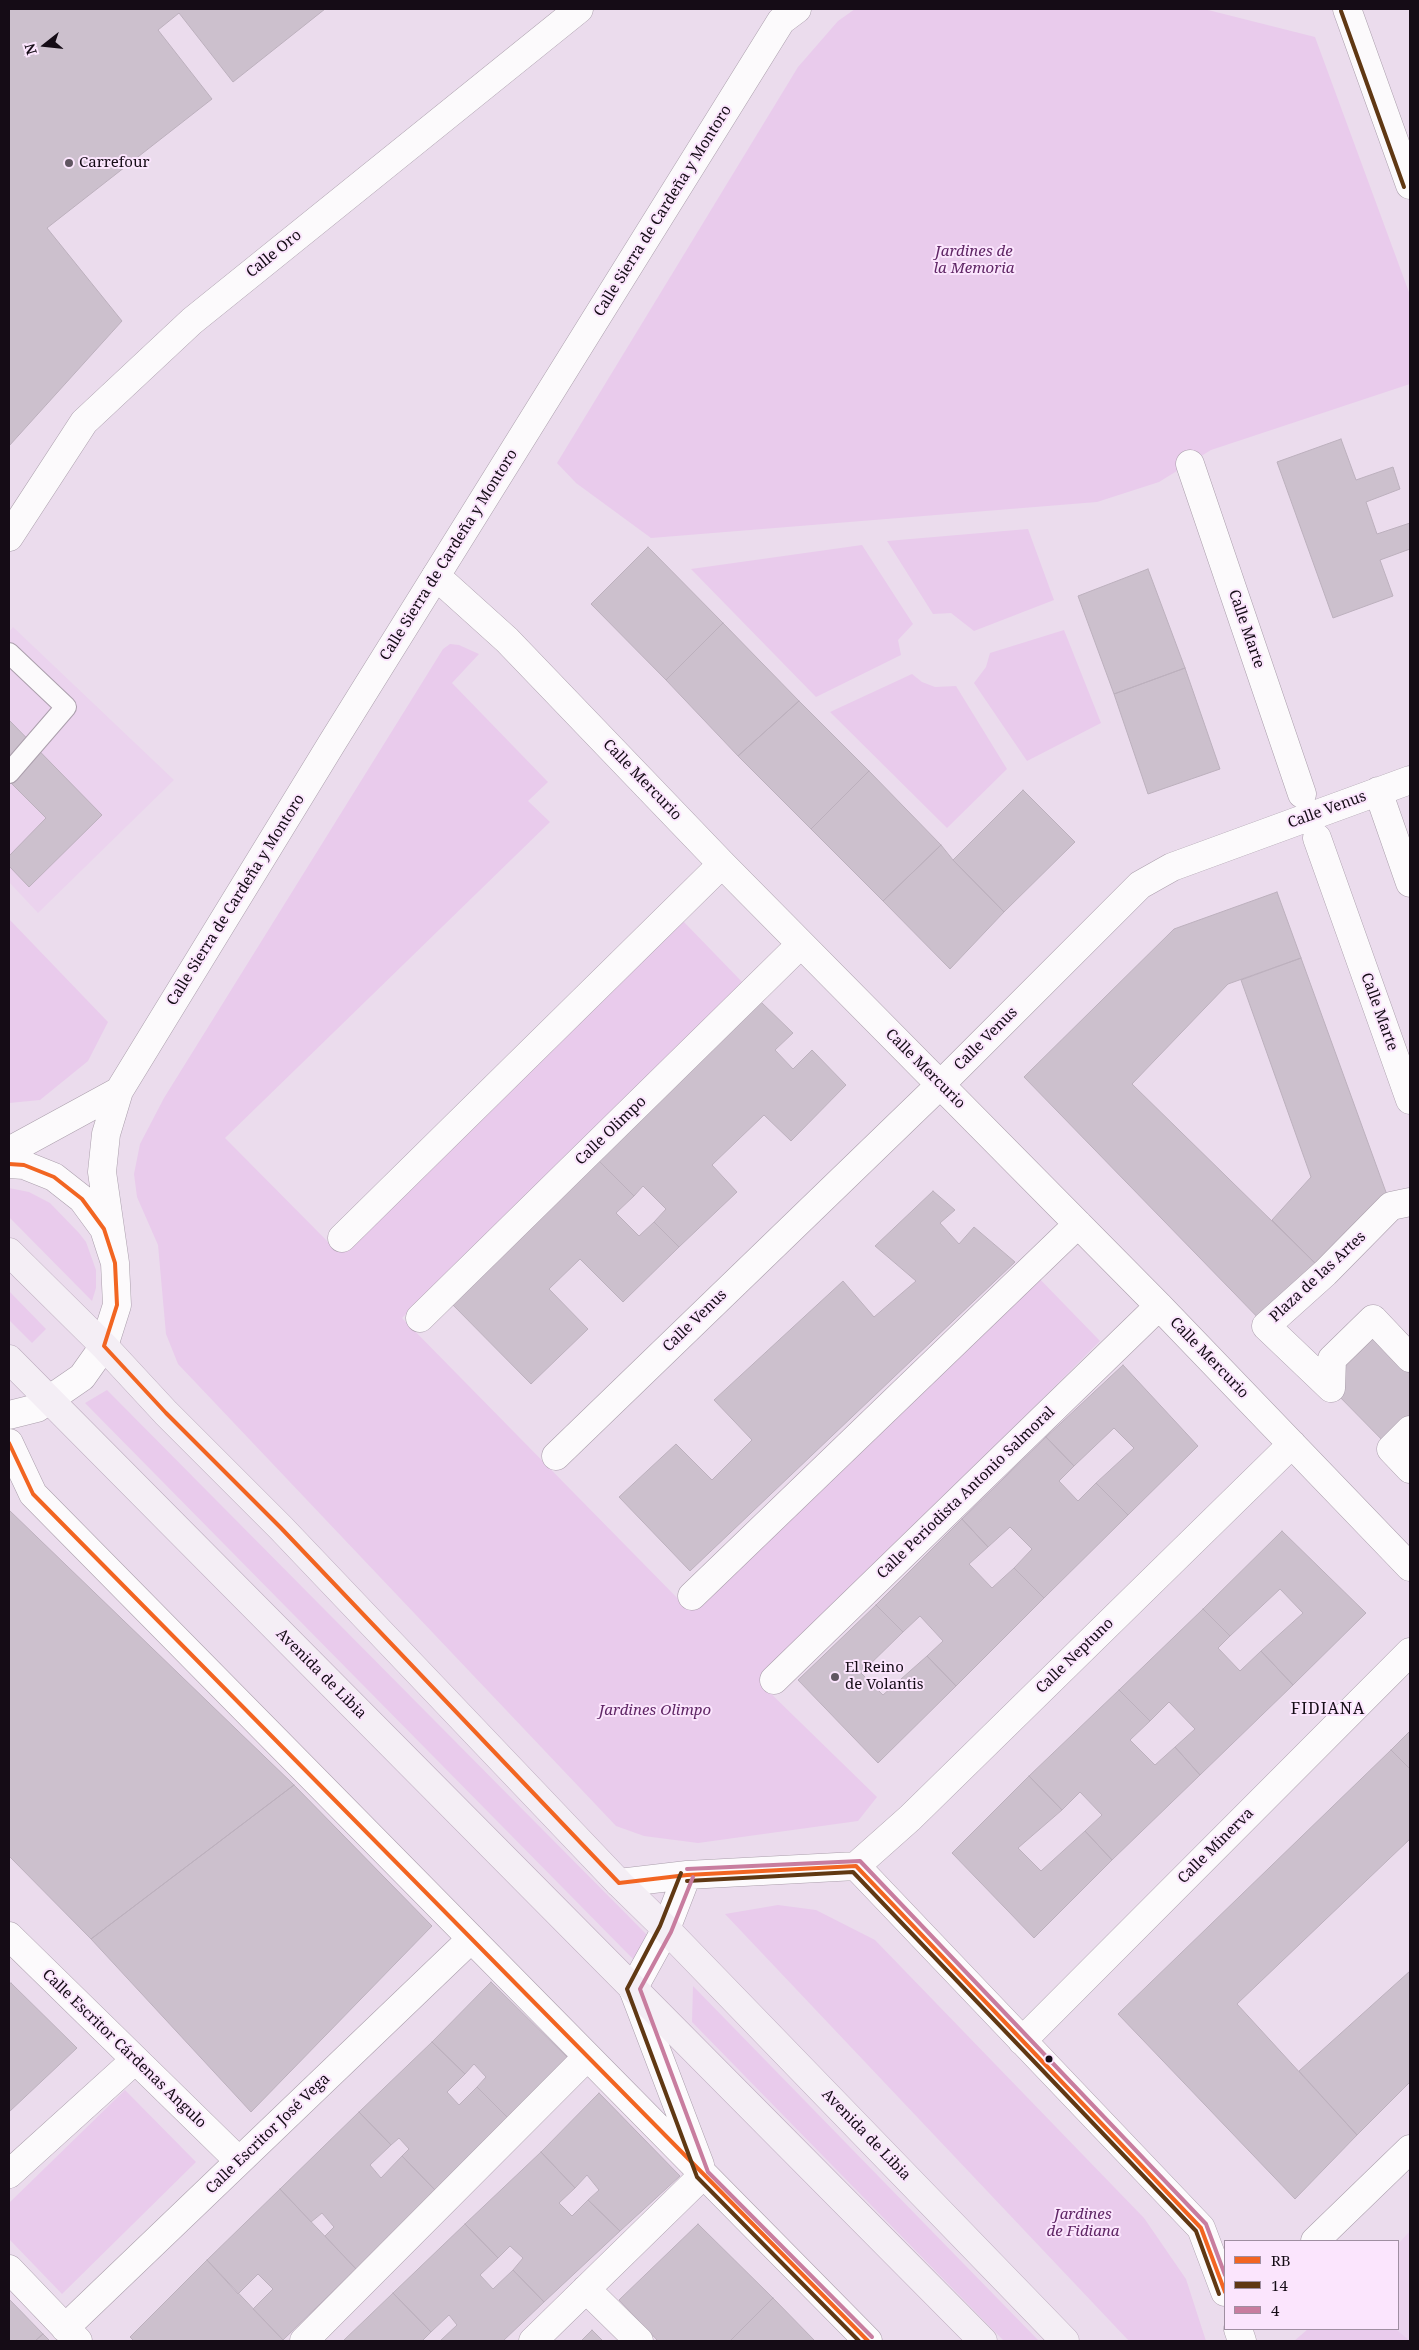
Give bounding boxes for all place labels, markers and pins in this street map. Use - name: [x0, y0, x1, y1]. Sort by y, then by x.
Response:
- place label: Carrefour: [79, 154, 150, 172]
- marker: Carrefour: [63, 157, 75, 169]
- place label: El Reino de Volantis: [845, 1659, 924, 1694]
- marker: El Reino de Volantis: [829, 1671, 841, 1683]
- unlabelled marker: [1044, 2054, 1054, 2064]

